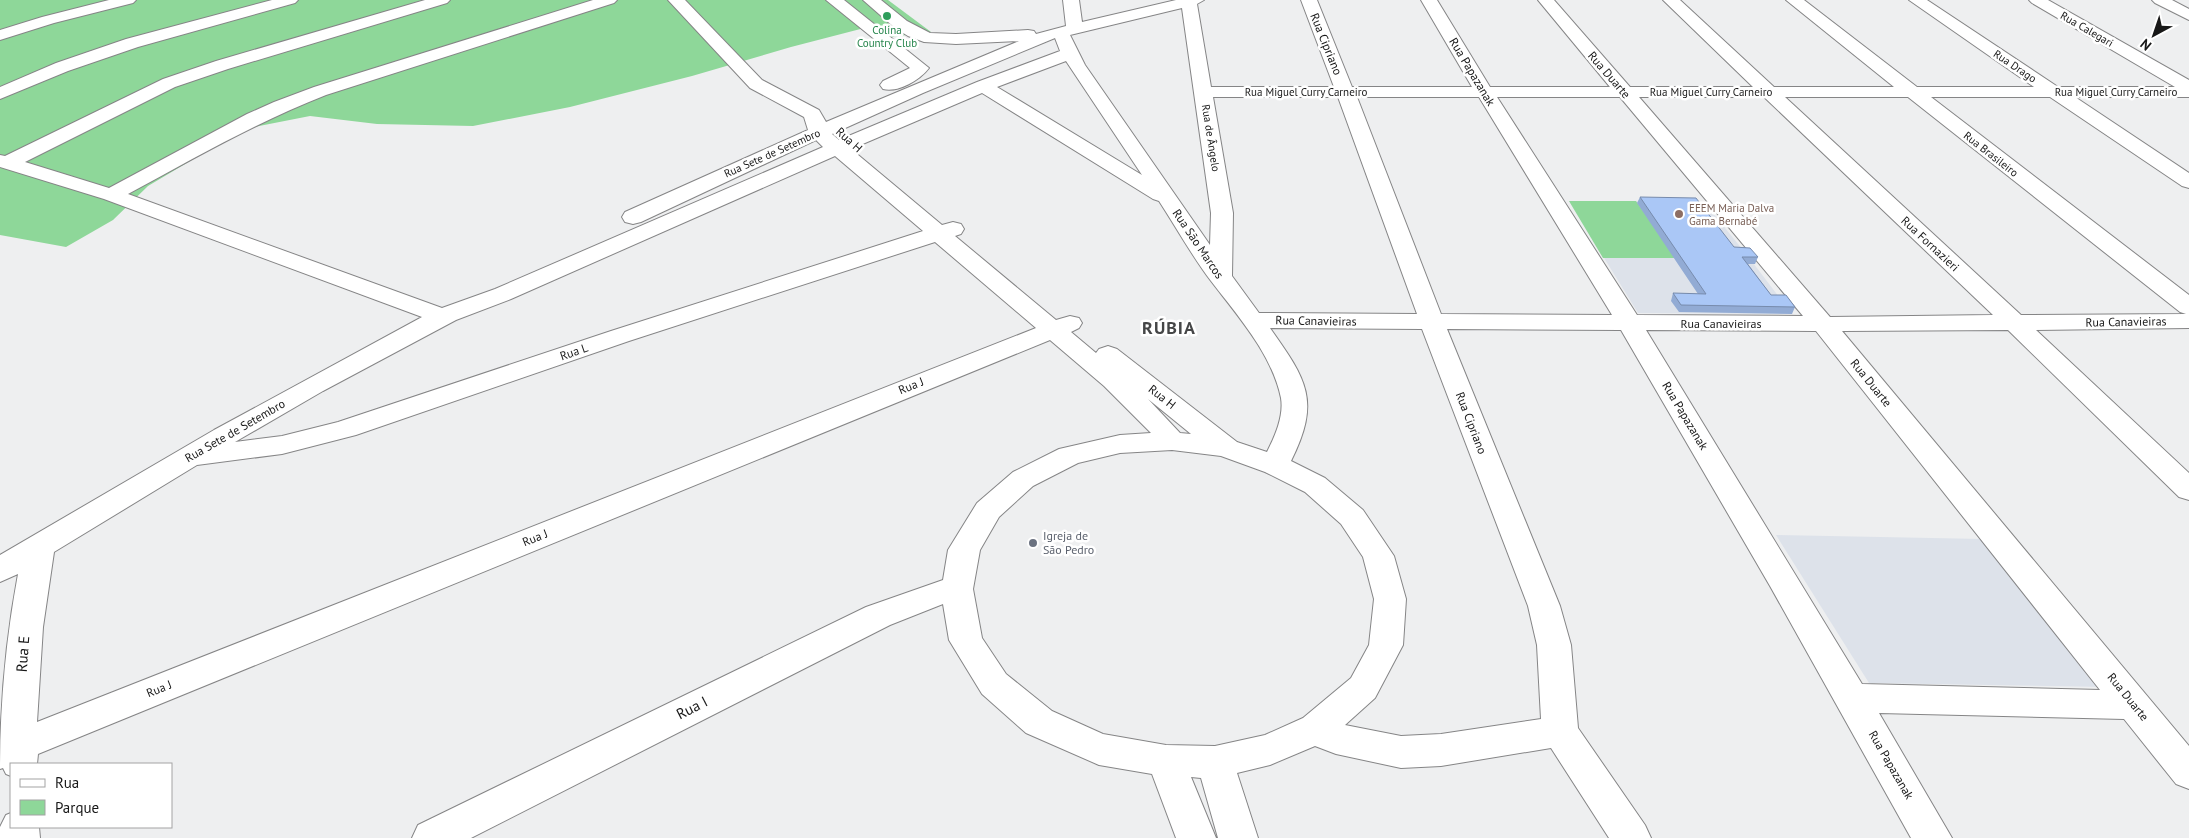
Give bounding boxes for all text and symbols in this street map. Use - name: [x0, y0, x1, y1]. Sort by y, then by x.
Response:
- street label: Rua Calegari: [2058, 8, 2116, 50]
- marker: Colina Country Club: [881, 10, 893, 22]
- north arrow: [2129, 10, 2179, 60]
- street label: Rua Cipriano: [1307, 11, 1346, 77]
- place label: Colina Country Club: [857, 23, 917, 50]
- street label: Rua Papazanak: [1446, 35, 1499, 109]
- text: N: [2136, 35, 2155, 55]
- street label: Rua Drago: [1991, 47, 2039, 86]
- street label: Rua Duarte: [1585, 48, 1634, 101]
- street label: Rua Miguel Curry Carneiro: [1245, 85, 1367, 99]
- street label: Rua Miguel Curry Carneiro: [1650, 85, 1772, 99]
- street label: Rua Miguel Curry Carneiro: [2055, 85, 2177, 99]
- street label: Rua de Ângelo: [1199, 103, 1223, 173]
- street label: Rua H: [833, 124, 866, 155]
- street label: Rua Sete de Setembro: [722, 125, 822, 181]
- street label: Rua Brasileiro: [1961, 128, 2021, 180]
- place label: EEEM Maria Dalva Gama Bernabé: [1689, 201, 1774, 228]
- street label: Rua São Marcos: [1170, 206, 1227, 281]
- marker: EEEM Maria Dalva Gama Bernabé: [1673, 208, 1685, 220]
- street label: Rua Fornazieri: [1898, 213, 1962, 274]
- street label: Rua Canavieiras: [1275, 312, 1357, 329]
- street label: Rua Canavieiras: [2085, 313, 2167, 330]
- district label: RÚBIA: [1142, 316, 1196, 339]
- street label: Rua Canavieiras: [1680, 316, 1762, 331]
- street label: Rua L: [558, 340, 590, 363]
- street label: Rua Duarte: [1848, 356, 1895, 410]
- street label: Rua J: [896, 374, 926, 397]
- street label: Rua Papazanak: [1659, 379, 1712, 453]
- street label: Rua H: [1146, 381, 1179, 412]
- street label: Rua Cipriano: [1453, 390, 1490, 456]
- street label: Rua Sete de Setembro: [182, 396, 288, 465]
- street label: Rua J: [520, 526, 550, 549]
- place label: Igreja de São Pedro: [1043, 528, 1094, 557]
- marker: Igreja de São Pedro: [1027, 537, 1039, 549]
- street label: Rua E: [12, 635, 33, 673]
- street label: Rua Duarte: [2105, 670, 2152, 724]
- street label: Rua J: [144, 677, 174, 700]
- street label: Rua I: [673, 692, 711, 723]
- street label: Rua Papazanak: [1866, 728, 1917, 802]
- legend: [10, 763, 172, 828]
- text: Rua: [55, 773, 79, 792]
- text: Parque: [55, 798, 99, 817]

